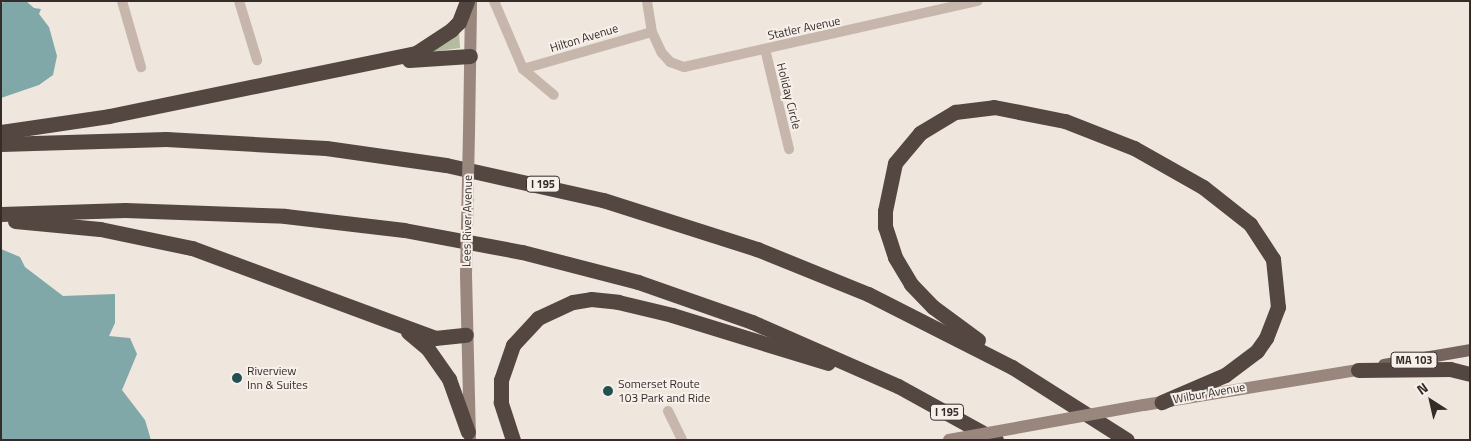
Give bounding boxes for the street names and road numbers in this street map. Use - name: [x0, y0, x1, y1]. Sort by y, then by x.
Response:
- street label: Statler Avenue: [766, 13, 842, 43]
- street label: Hilton Avenue: [548, 21, 620, 55]
- street label: Holiday Circle: [774, 61, 804, 131]
- street label: Lees River Avenue: [459, 175, 475, 267]
- road number: I 195: [526, 175, 560, 192]
- road number: MA 103: [1390, 352, 1438, 368]
- street label: Wilbur Avenue: [1172, 380, 1246, 406]
- road number: I 195: [930, 404, 964, 421]

